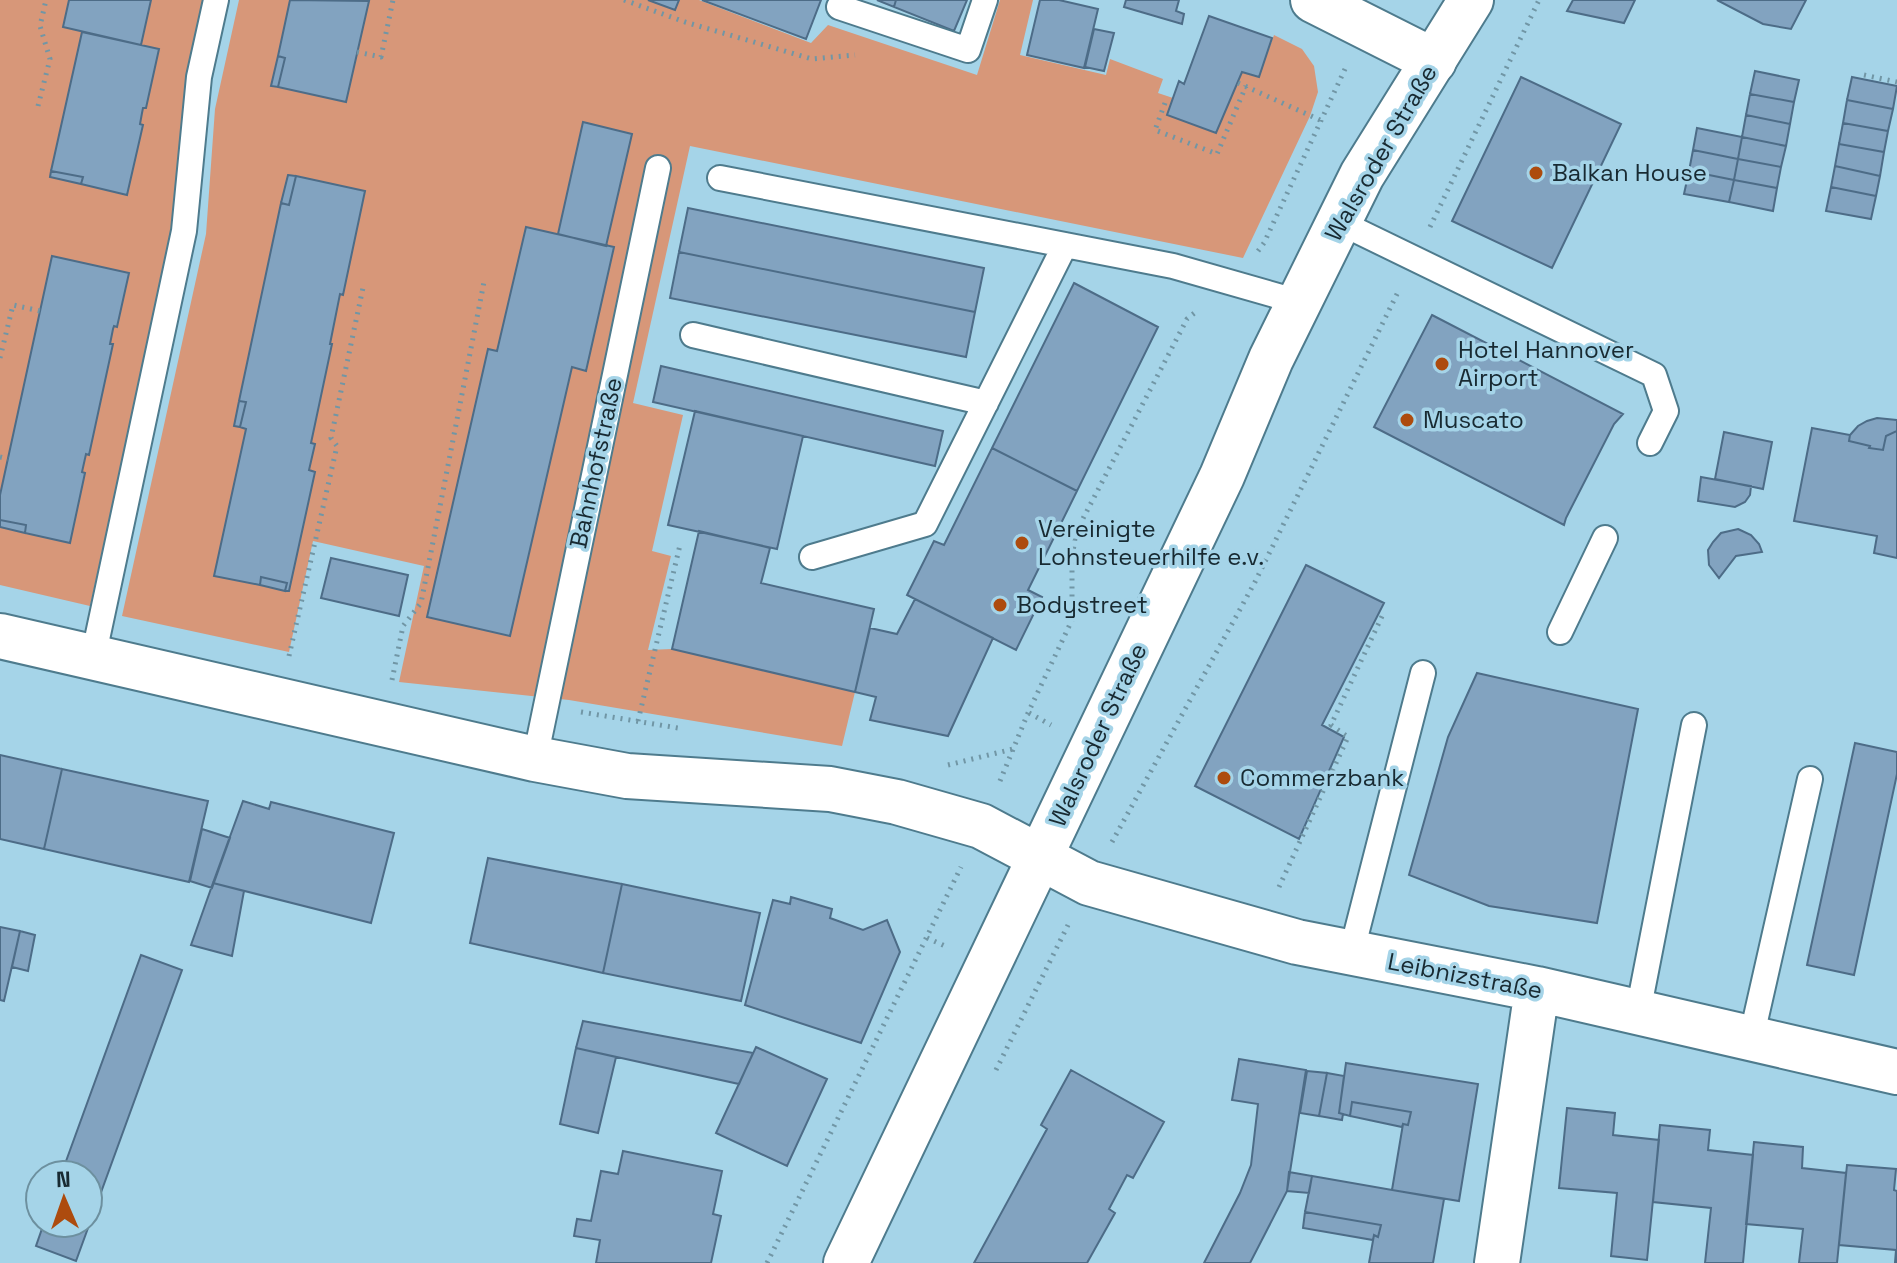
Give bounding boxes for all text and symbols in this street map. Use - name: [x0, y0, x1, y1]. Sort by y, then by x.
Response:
- street label: Walsroder Straße: [1317, 59, 1444, 247]
- place label: Balkan House: [1552, 157, 1707, 188]
- marker: Balkan House: [1527, 164, 1545, 182]
- place label: Hotel Hannover Airport: [1458, 334, 1634, 393]
- marker: Hotel Hannover Airport: [1433, 355, 1451, 373]
- street label: Bahnhofstraße: [562, 375, 629, 551]
- place label: Muscato: [1423, 404, 1524, 435]
- marker: Muscato: [1398, 411, 1416, 429]
- place label: Vereinigte Lohnsteuerhilfe e.v.: [1038, 513, 1264, 572]
- marker: Vereinigte Lohnsteuerhilfe e.v.: [1013, 534, 1031, 552]
- place label: Bodystreet: [1016, 589, 1148, 620]
- marker: Bodystreet: [991, 596, 1009, 614]
- street label: Walsroder Straße: [1041, 638, 1154, 831]
- place label: Commerzbank: [1240, 762, 1404, 793]
- marker: Commerzbank: [1215, 769, 1233, 787]
- street label: Leibnizstraße: [1385, 945, 1545, 1006]
- north arrow: [24, 1159, 104, 1239]
- text: N: [55, 1165, 71, 1193]

